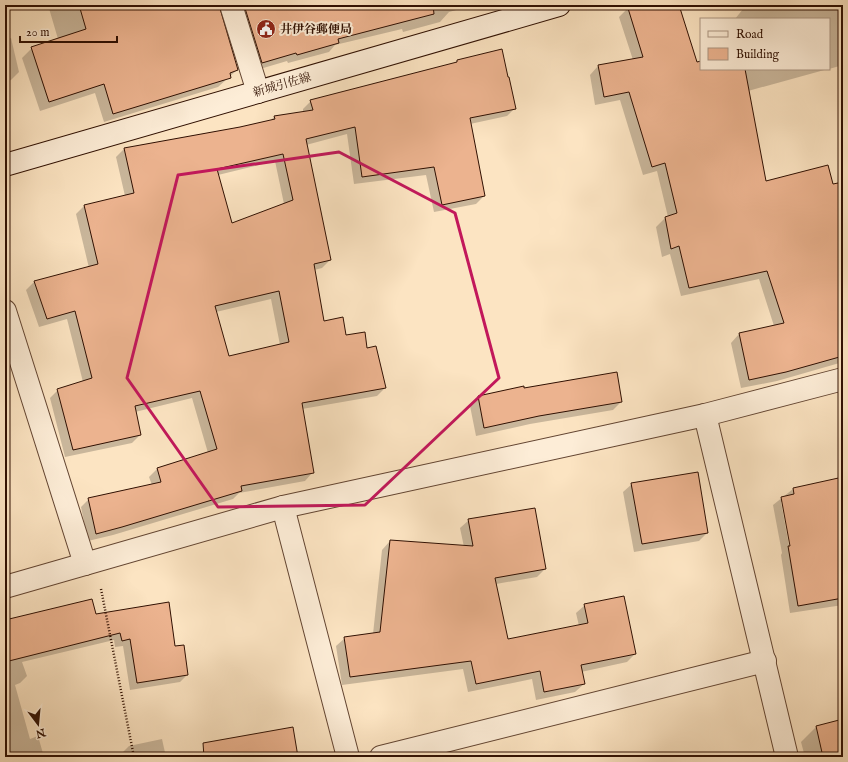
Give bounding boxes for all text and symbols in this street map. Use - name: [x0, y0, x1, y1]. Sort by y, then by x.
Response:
- scale bar: [20, 18, 117, 44]
- public building icon: 井伊谷郵便局: [255, 18, 277, 40]
- legend: [700, 18, 830, 70]
- place label: 井伊谷郵便局: [280, 22, 352, 37]
- text: 20 m: [26, 25, 49, 40]
- text: Road: [736, 27, 764, 42]
- text: Building: [736, 47, 780, 62]
- street label: 新城引佐線: [251, 70, 313, 100]
- north arrow: [18, 704, 58, 744]
- text: N: [34, 724, 48, 741]

